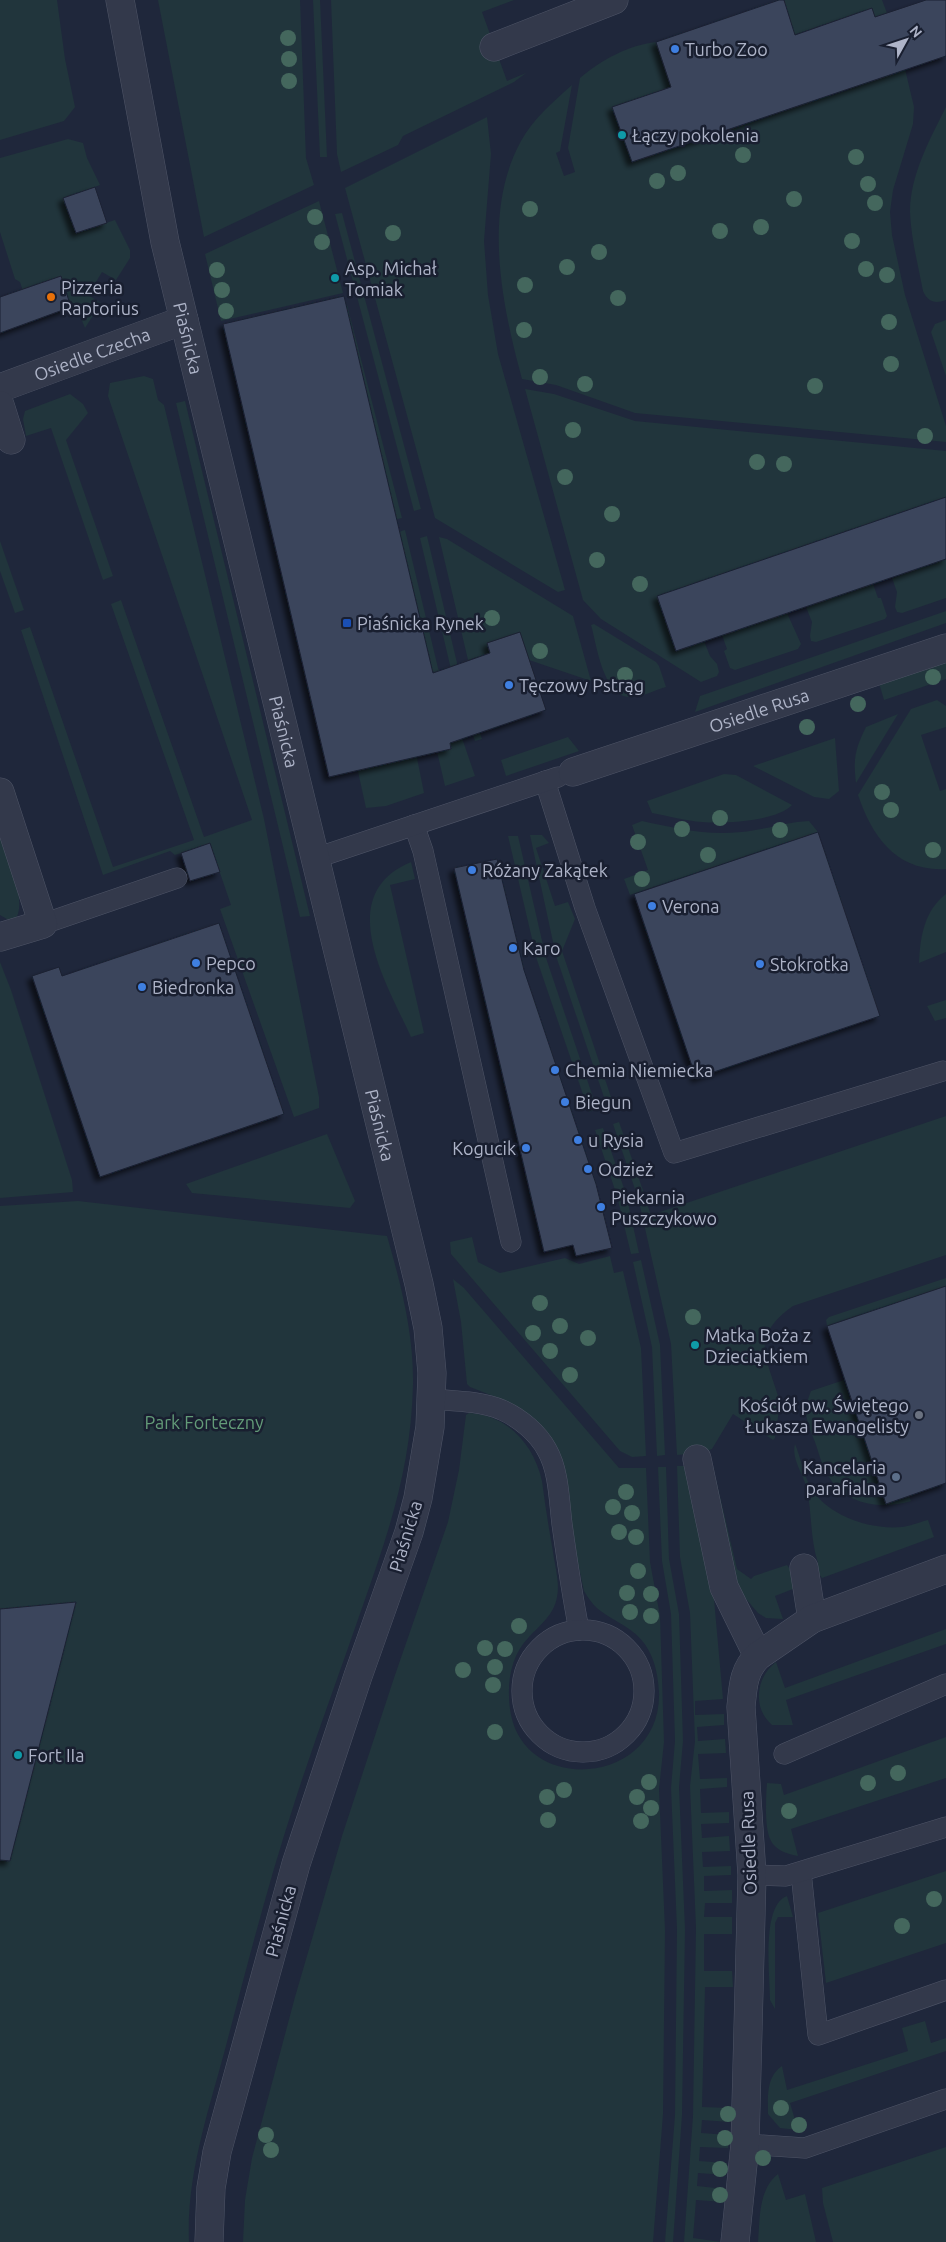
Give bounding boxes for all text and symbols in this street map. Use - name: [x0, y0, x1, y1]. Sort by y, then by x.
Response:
- north arrow: [881, 15, 931, 65]
- text: N: [906, 22, 925, 41]
- place label: Turbo Zoo: [685, 39, 768, 59]
- marker: Turbo Zoo: [669, 43, 681, 55]
- place label: Łączy pokolenia: [632, 125, 759, 145]
- marker: Łączy pokolenia: [616, 129, 628, 141]
- place label: Asp. Michał Tomiak: [345, 258, 437, 299]
- marker: Asp. Michał Tomiak: [329, 272, 341, 284]
- place label: Pizzeria Raptorius: [61, 277, 139, 318]
- marker: Pizzeria Raptorius: [45, 291, 57, 303]
- street label: Piaśnicka: [170, 300, 207, 376]
- street label: Osiedle Czecha: [31, 323, 153, 385]
- place label: Piaśnicka Rynek: [357, 613, 484, 633]
- marker: Piaśnicka Rynek: [341, 617, 353, 629]
- place label: Tęczowy Pstrąg: [519, 675, 644, 695]
- marker: Tęczowy Pstrąg: [503, 679, 515, 691]
- street label: Osiedle Rusa: [706, 684, 811, 736]
- street label: Piaśnicka: [266, 693, 303, 770]
- place label: Różany Zakątek: [482, 860, 608, 880]
- marker: Różany Zakątek: [466, 864, 478, 876]
- place label: Verona: [662, 896, 720, 916]
- marker: Verona: [646, 900, 658, 912]
- place label: Karo: [523, 938, 561, 958]
- marker: Karo: [507, 942, 519, 954]
- place label: Pepco: [206, 953, 256, 973]
- place label: Stokrotka: [770, 954, 849, 974]
- marker: Pepco: [190, 957, 202, 969]
- marker: Stokrotka: [754, 958, 766, 970]
- place label: Biedronka: [152, 977, 234, 997]
- marker: Biedronka: [136, 981, 148, 993]
- place label: Chemia Niemiecka: [565, 1060, 713, 1080]
- marker: Chemia Niemiecka: [549, 1064, 561, 1076]
- street label: Piaśnicka: [362, 1087, 399, 1163]
- place label: Biegun: [575, 1092, 632, 1112]
- marker: Biegun: [559, 1096, 571, 1108]
- place label: u Rysia: [588, 1130, 644, 1150]
- marker: u Rysia: [572, 1134, 584, 1146]
- place label: Kogucik: [452, 1138, 516, 1158]
- marker: Kogucik: [520, 1142, 532, 1154]
- place label: Odzież: [598, 1159, 653, 1179]
- marker: Odzież: [582, 1163, 594, 1175]
- place label: Piekarnia Puszczykowo: [611, 1187, 717, 1228]
- marker: Piekarnia Puszczykowo: [595, 1201, 607, 1213]
- place label: Matka Boża z Dzieciątkiem: [705, 1325, 811, 1366]
- marker: Matka Boża z Dzieciątkiem: [689, 1339, 701, 1351]
- place label: Kościół pw. Świętego Łukasza Ewangelisty: [740, 1394, 909, 1436]
- marker: Kościół pw. Świętego Łukasza Ewangelisty: [913, 1409, 925, 1421]
- park label: Park Forteczny: [144, 1412, 264, 1432]
- place label: Kancelaria parafialna: [803, 1457, 886, 1498]
- marker: Kancelaria parafialna: [890, 1471, 902, 1483]
- street label: Piaśnicka: [385, 1498, 425, 1574]
- place label: Fort IIa: [28, 1745, 84, 1765]
- marker: Fort IIa: [12, 1749, 24, 1761]
- street label: Osiedle Rusa: [736, 1791, 760, 1895]
- street label: Piaśnicka: [261, 1883, 299, 1959]

